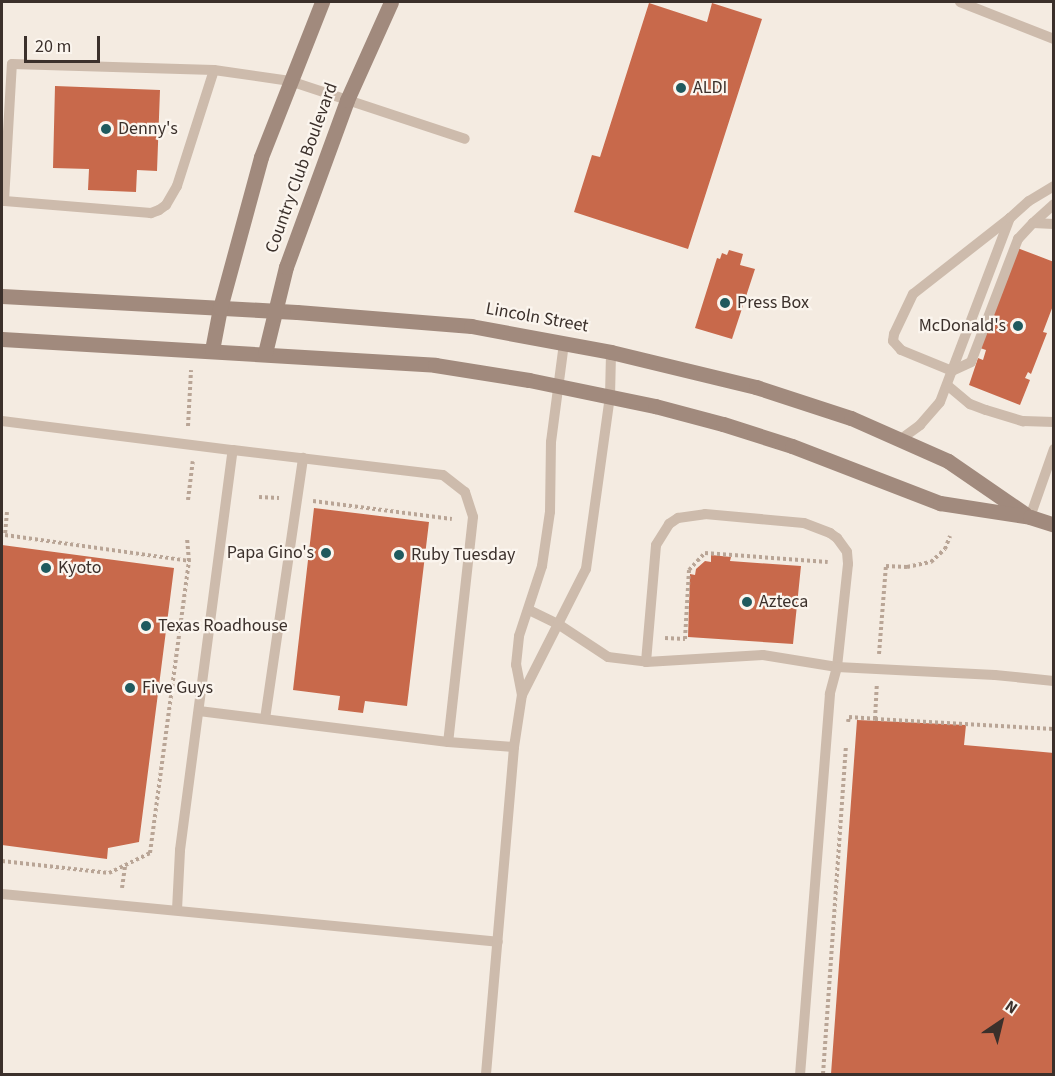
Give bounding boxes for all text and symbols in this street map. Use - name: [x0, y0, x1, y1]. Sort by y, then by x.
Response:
- scale bar: [27, 24, 104, 62]
- text: 20 m: [35, 34, 71, 59]
- place label: ALDI: [693, 77, 727, 99]
- street label: Country Club Boulevard: [261, 80, 343, 256]
- marker: ALDI: [674, 81, 688, 95]
- place label: Denny's: [118, 118, 178, 140]
- marker: Denny's: [99, 122, 113, 136]
- place label: Press Box: [737, 292, 809, 314]
- marker: Press Box: [718, 296, 732, 310]
- street label: Lincoln Street: [484, 298, 590, 338]
- place label: McDonald's: [919, 315, 1006, 337]
- marker: McDonald's: [1011, 319, 1025, 333]
- place label: Papa Gino's: [227, 542, 314, 564]
- place label: Ruby Tuesday: [411, 544, 515, 566]
- marker: Papa Gino's: [319, 546, 333, 560]
- marker: Ruby Tuesday: [392, 548, 406, 562]
- place label: Kyoto: [58, 557, 101, 579]
- marker: Kyoto: [39, 561, 53, 575]
- place label: Azteca: [759, 591, 808, 613]
- marker: Azteca: [740, 595, 754, 609]
- place label: Texas Roadhouse: [158, 615, 288, 637]
- marker: Texas Roadhouse: [139, 619, 153, 633]
- place label: Five Guys: [142, 677, 213, 699]
- marker: Five Guys: [123, 681, 137, 695]
- north arrow: [971, 992, 1031, 1052]
- text: N: [1001, 995, 1022, 1019]

